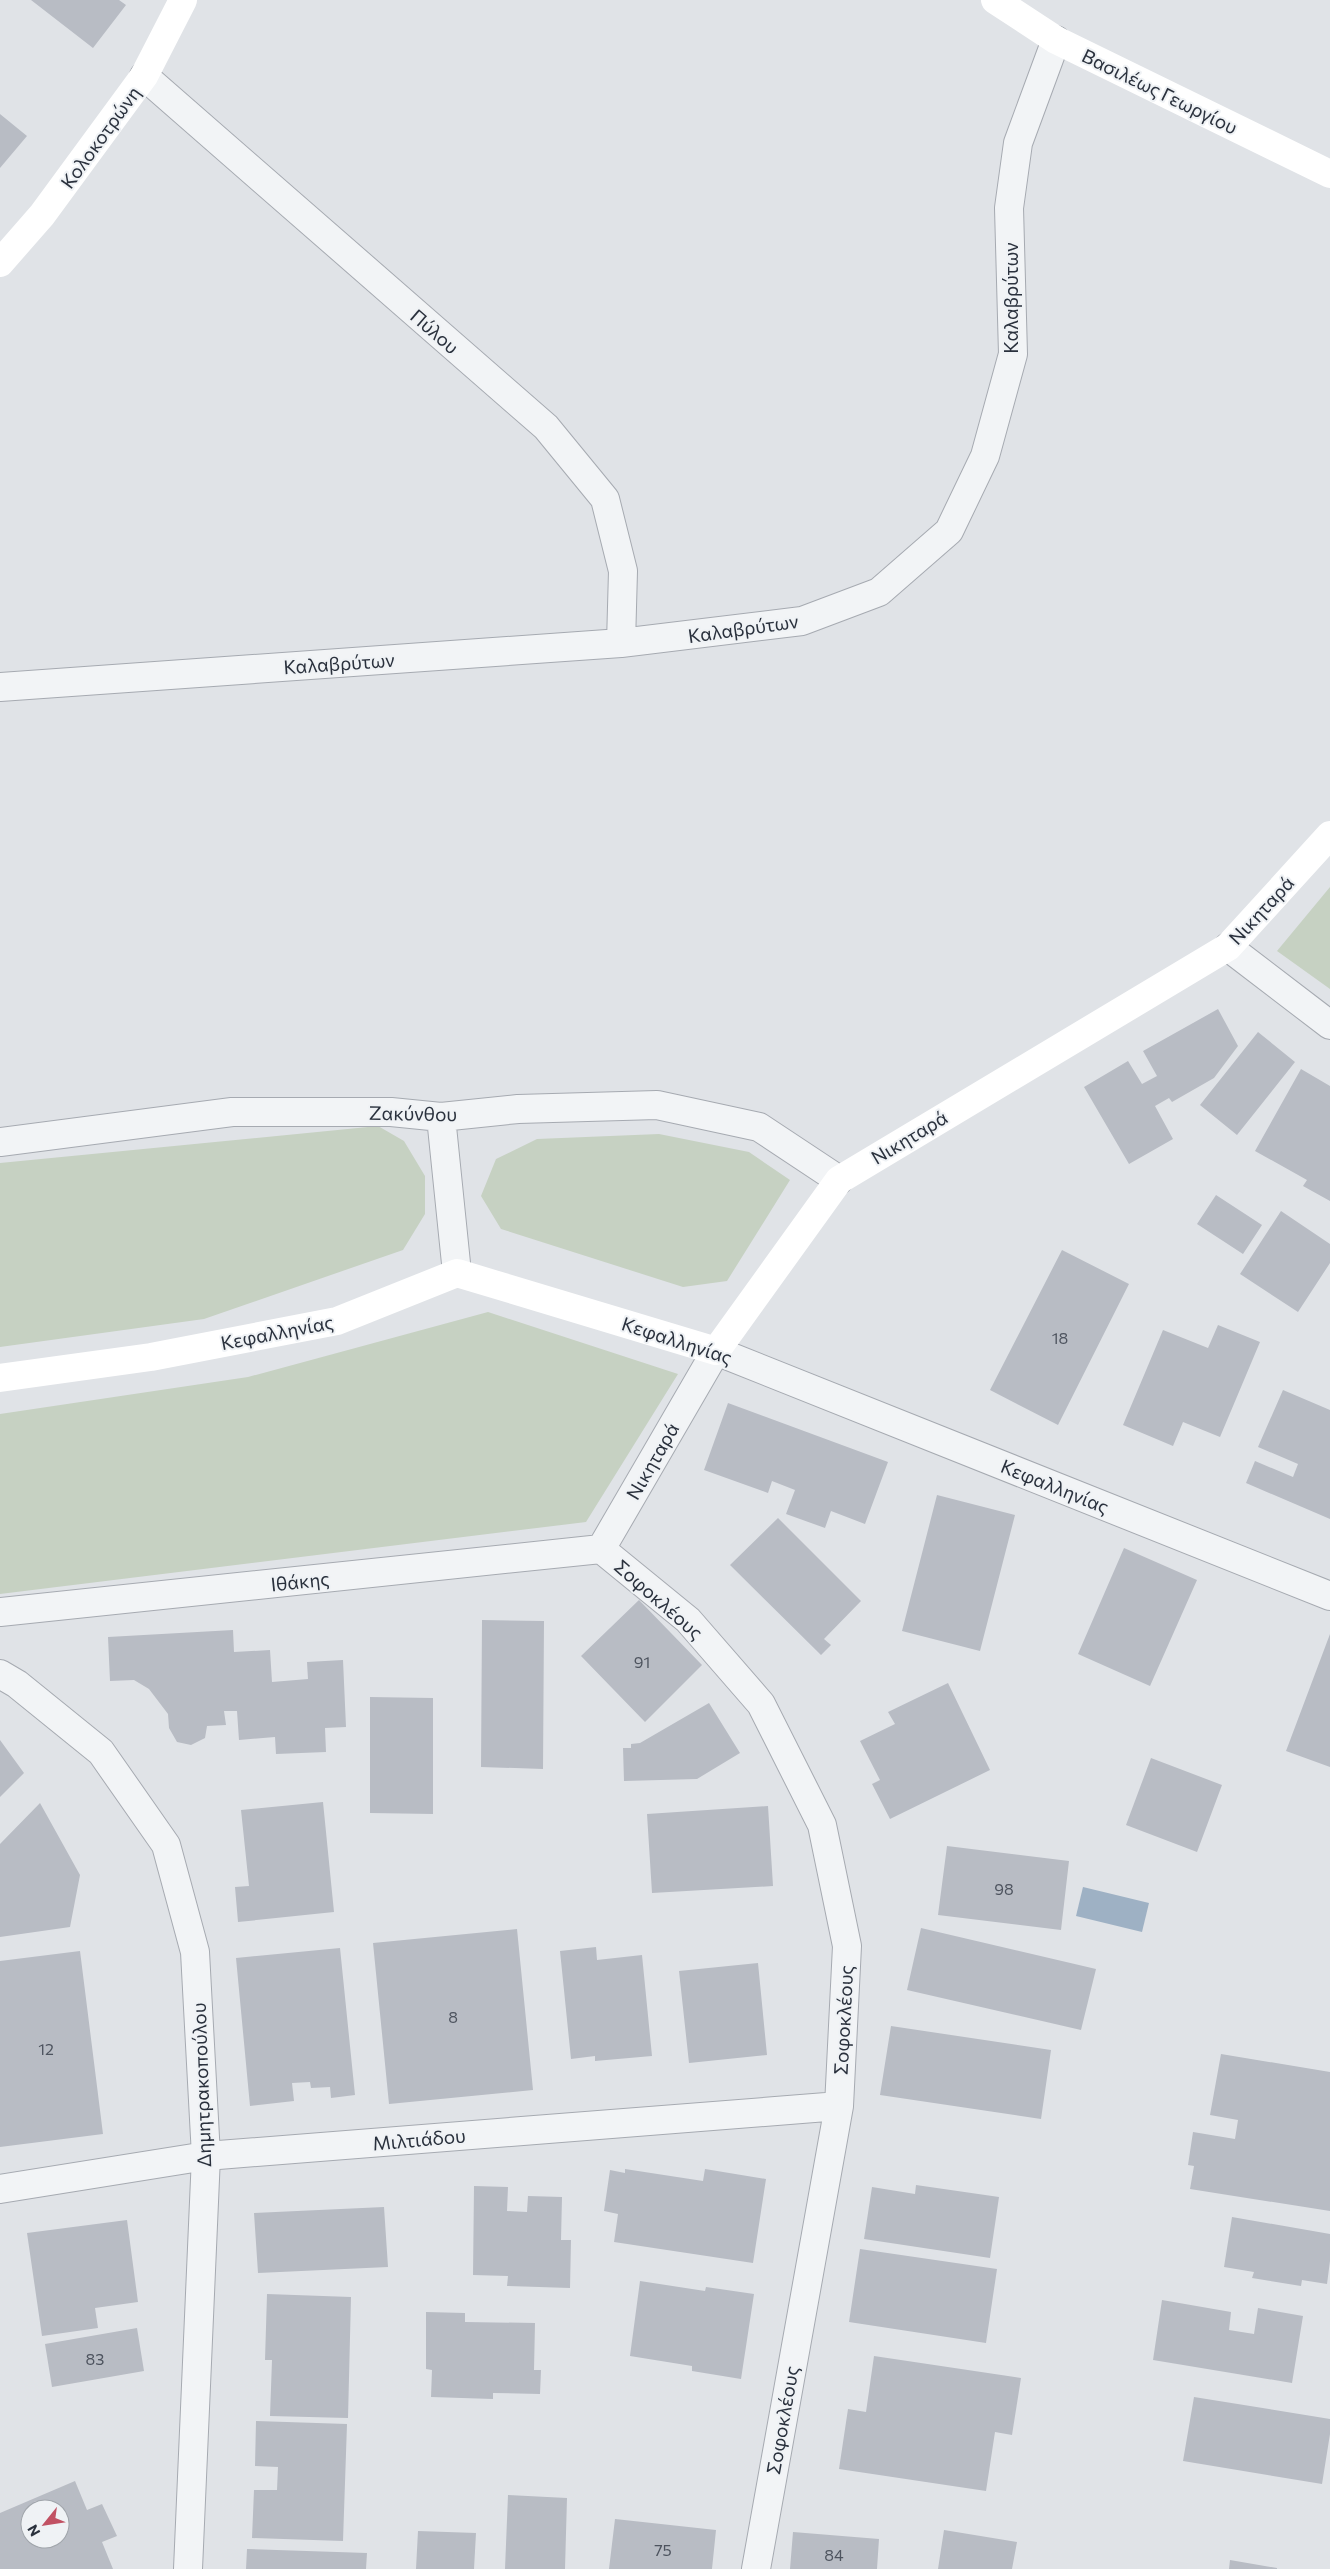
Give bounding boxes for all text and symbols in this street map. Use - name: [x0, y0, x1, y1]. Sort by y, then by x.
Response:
- street label: Βασιλέως Γεωργίου: [1079, 43, 1241, 139]
- street label: Κολοκοτρώνη: [55, 81, 145, 193]
- street label: Καλαβρύτων: [999, 242, 1022, 354]
- street label: Πύλου: [406, 304, 464, 358]
- street label: Καλαβρύτων: [686, 609, 800, 647]
- street label: Καλαβρύτων: [283, 648, 396, 678]
- street label: Νικηταρά: [1224, 871, 1298, 949]
- street label: Ζακύνθου: [369, 1101, 457, 1125]
- street label: Νικηταρά: [867, 1105, 951, 1169]
- street label: Κεφαλληνίας: [219, 1310, 335, 1354]
- street label: Κεφαλληνίας: [619, 1311, 735, 1369]
- house number: 18: [1052, 1328, 1068, 1347]
- street label: Νικηταρά: [621, 1419, 683, 1503]
- street label: Κεφαλληνίας: [998, 1454, 1112, 1518]
- street label: Σοφοκλέους: [610, 1554, 708, 1644]
- street label: Ιθάκης: [269, 1566, 331, 1596]
- house number: 91: [634, 1652, 650, 1671]
- house number: 98: [994, 1879, 1014, 1898]
- street label: Σοφοκλέους: [829, 1965, 857, 2075]
- street label: Δημητρακοπούλου: [187, 2002, 215, 2168]
- house number: 8: [448, 2007, 458, 2026]
- house number: 12: [38, 2039, 54, 2058]
- street label: Μιλτιάδου: [371, 2123, 467, 2155]
- house number: 83: [86, 2349, 104, 2368]
- street label: Σοφοκλέους: [761, 2364, 803, 2476]
- north arrow: [20, 2499, 70, 2549]
- text: N: [23, 2522, 43, 2540]
- house number: 75: [654, 2540, 672, 2559]
- house number: 84: [824, 2545, 844, 2564]

